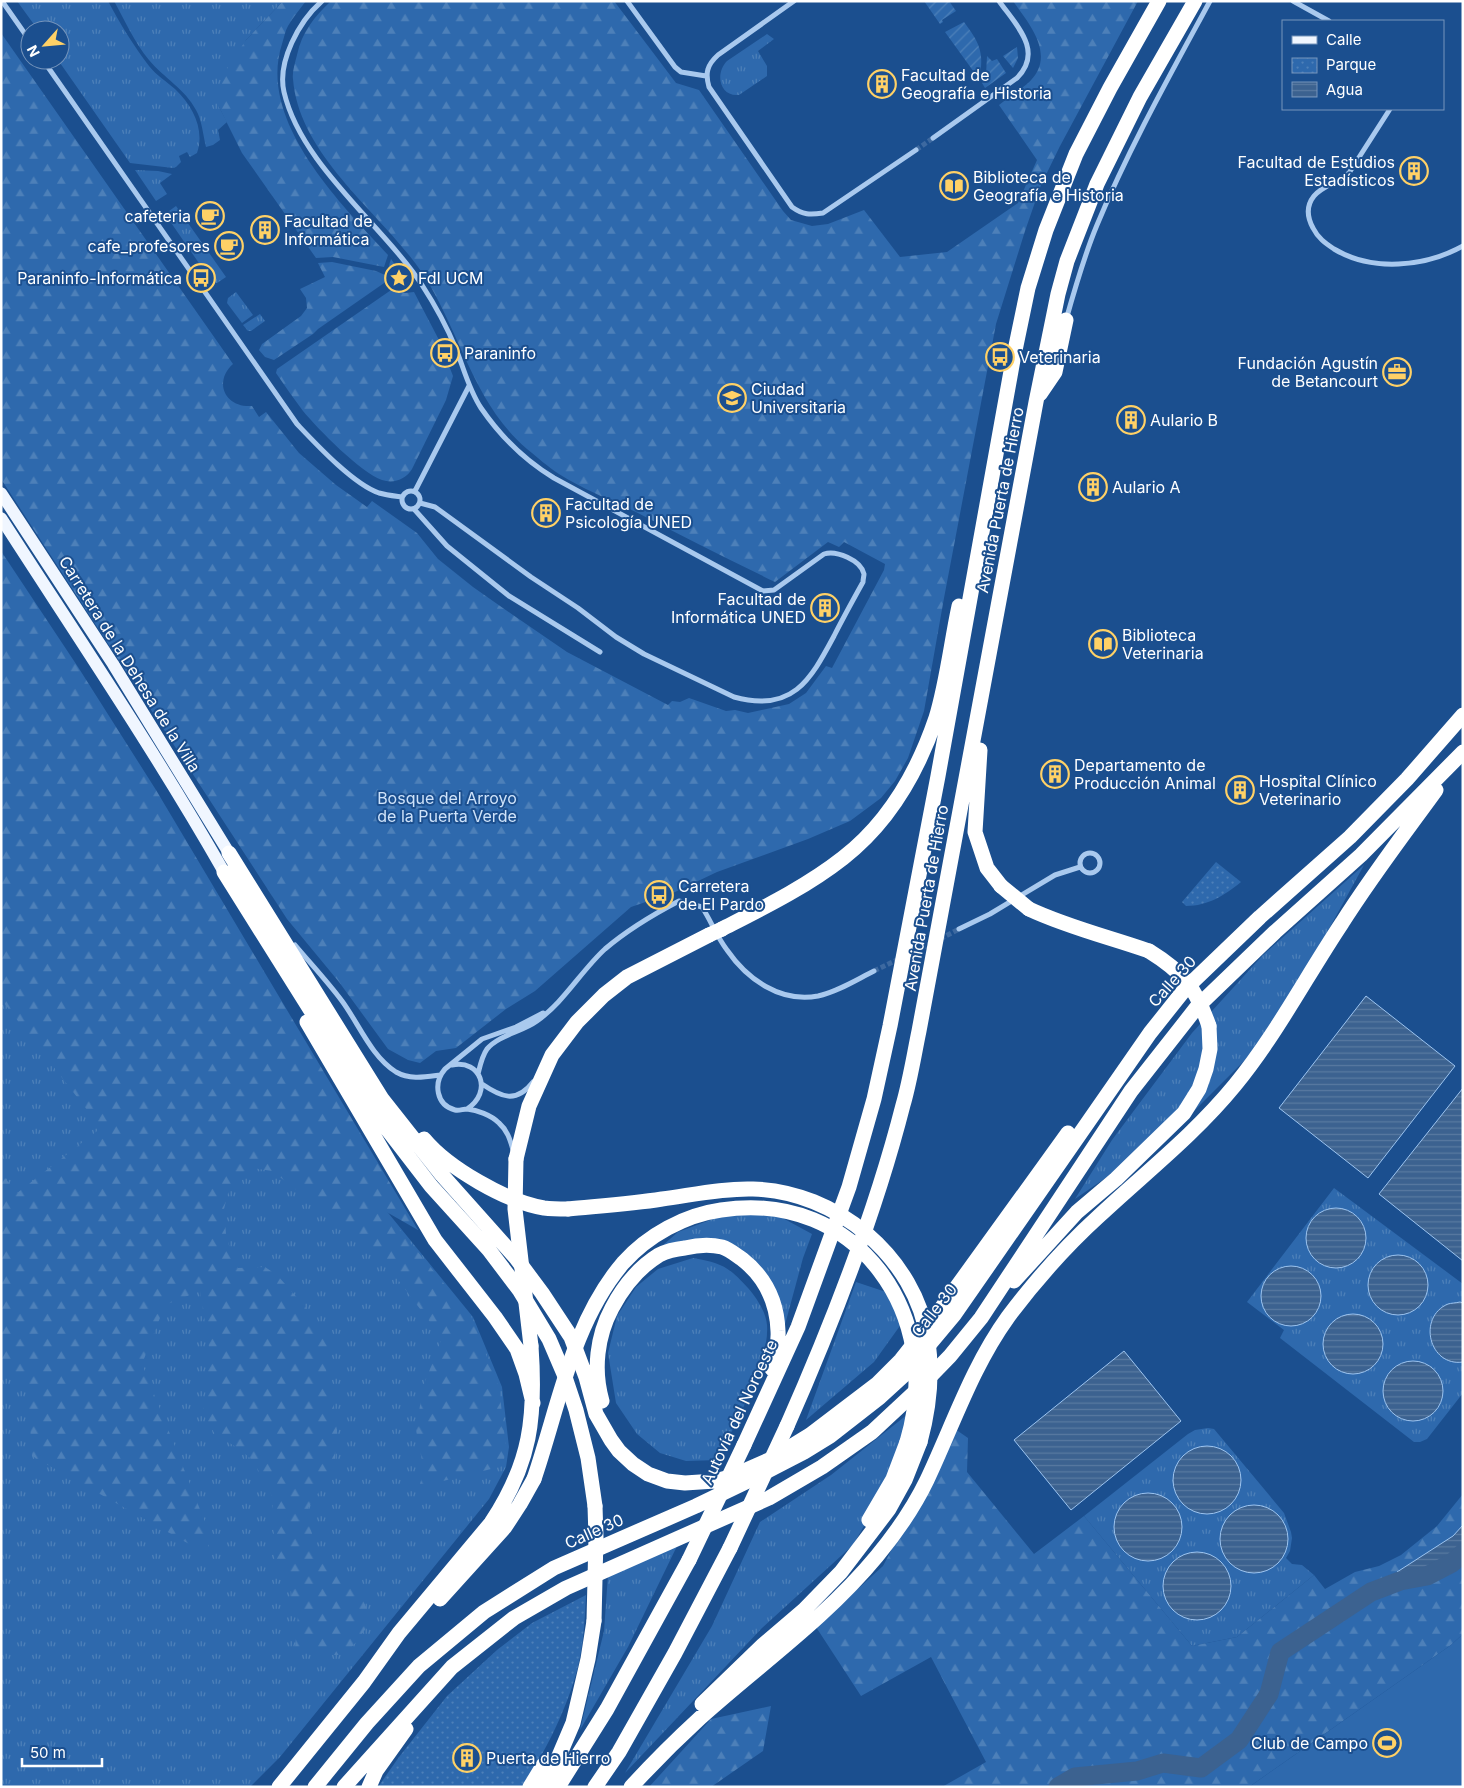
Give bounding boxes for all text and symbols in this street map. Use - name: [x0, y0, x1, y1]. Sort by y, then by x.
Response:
- north arrow: [20, 20, 70, 70]
- legend: [1282, 20, 1444, 110]
- text: Calle: [1326, 30, 1361, 49]
- text: N: [23, 43, 43, 60]
- text: Parque: [1326, 55, 1376, 74]
- place label: Facultad de Geografía e Historia: [901, 65, 1052, 103]
- building icon: Facultad de Geografía e Historia: [867, 69, 897, 99]
- text: Agua: [1326, 80, 1363, 99]
- place label: Facultad de Estudios Estadísticos: [1238, 152, 1395, 190]
- building icon: Facultad de Estudios Estadísticos: [1399, 156, 1429, 186]
- place label: Biblioteca de Geografía e Historia: [973, 167, 1124, 205]
- library icon: Biblioteca de Geografía e Historia: [939, 171, 969, 201]
- cafe icon: cafeteria: [195, 201, 225, 231]
- place label: cafeteria: [124, 206, 191, 226]
- place label: Facultad de Informática: [284, 211, 372, 249]
- building icon: Facultad de Informática: [250, 215, 280, 245]
- cafe icon: cafe_profesores: [214, 231, 244, 261]
- place label: cafe_profesores: [88, 236, 210, 256]
- bus stop icon: Paraninfo-Informática: [186, 263, 216, 293]
- place icon: FdI UCM: [384, 263, 414, 293]
- place label: Paraninfo-Informática: [17, 268, 182, 288]
- place label: FdI UCM: [418, 268, 483, 288]
- bus stop icon: Paraninfo: [430, 338, 460, 368]
- bus stop icon: Veterinaria: [985, 342, 1015, 372]
- place label: Paraninfo: [464, 343, 536, 363]
- place label: Veterinaria: [1019, 347, 1101, 367]
- place label: Fundación Agustín de Betancourt: [1238, 353, 1378, 391]
- office icon: Fundación Agustín de Betancourt: [1382, 357, 1412, 387]
- place label: Ciudad Universitaria: [751, 379, 846, 417]
- school or university icon: Ciudad Universitaria: [717, 383, 747, 413]
- street label: Avenida Puerta de Hierro: [972, 405, 1028, 595]
- building icon: Aulario B: [1116, 405, 1146, 435]
- place label: Aulario B: [1150, 410, 1218, 430]
- building icon: Aulario A: [1078, 472, 1108, 502]
- place label: Aulario A: [1112, 477, 1181, 497]
- place label: Facultad de Psicología UNED: [565, 494, 692, 532]
- building icon: Facultad de Psicología UNED: [531, 498, 561, 528]
- street label: Carretera de la Dehesa de la Villa: [55, 552, 205, 776]
- place label: Facultad de Informática UNED: [671, 589, 806, 627]
- building icon: Facultad de Informática UNED: [810, 593, 840, 623]
- place label: Biblioteca Veterinaria: [1122, 625, 1204, 663]
- library icon: Biblioteca Veterinaria: [1088, 629, 1118, 659]
- place label: Departamento de Producción Animal: [1074, 755, 1216, 793]
- building icon: Departamento de Producción Animal: [1040, 759, 1070, 789]
- place label: Hospital Clínico Veterinario: [1259, 771, 1377, 809]
- building icon: Hospital Clínico Veterinario: [1225, 775, 1255, 805]
- park label: Bosque del Arroyo de la Puerta Verde: [377, 788, 517, 826]
- street label: Avenida Puerta de Hierro: [900, 803, 952, 993]
- place label: Carretera de El Pardo: [678, 876, 764, 914]
- bus stop icon: Carretera de El Pardo: [644, 880, 674, 910]
- street label: Calle 30: [1144, 951, 1200, 1011]
- street label: Calle 30: [907, 1279, 961, 1341]
- street label: Autovía del Noroeste: [697, 1336, 781, 1488]
- street label: Calle 30: [562, 1509, 626, 1553]
- sports icon: Club de Campo: [1372, 1728, 1402, 1758]
- place label: Club de Campo: [1251, 1733, 1368, 1753]
- scale bar: [22, 1736, 102, 1768]
- text: 50 m: [30, 1743, 66, 1762]
- building icon: Puerta de Hierro: [452, 1743, 482, 1773]
- place label: Puerta de Hierro: [486, 1748, 610, 1768]

